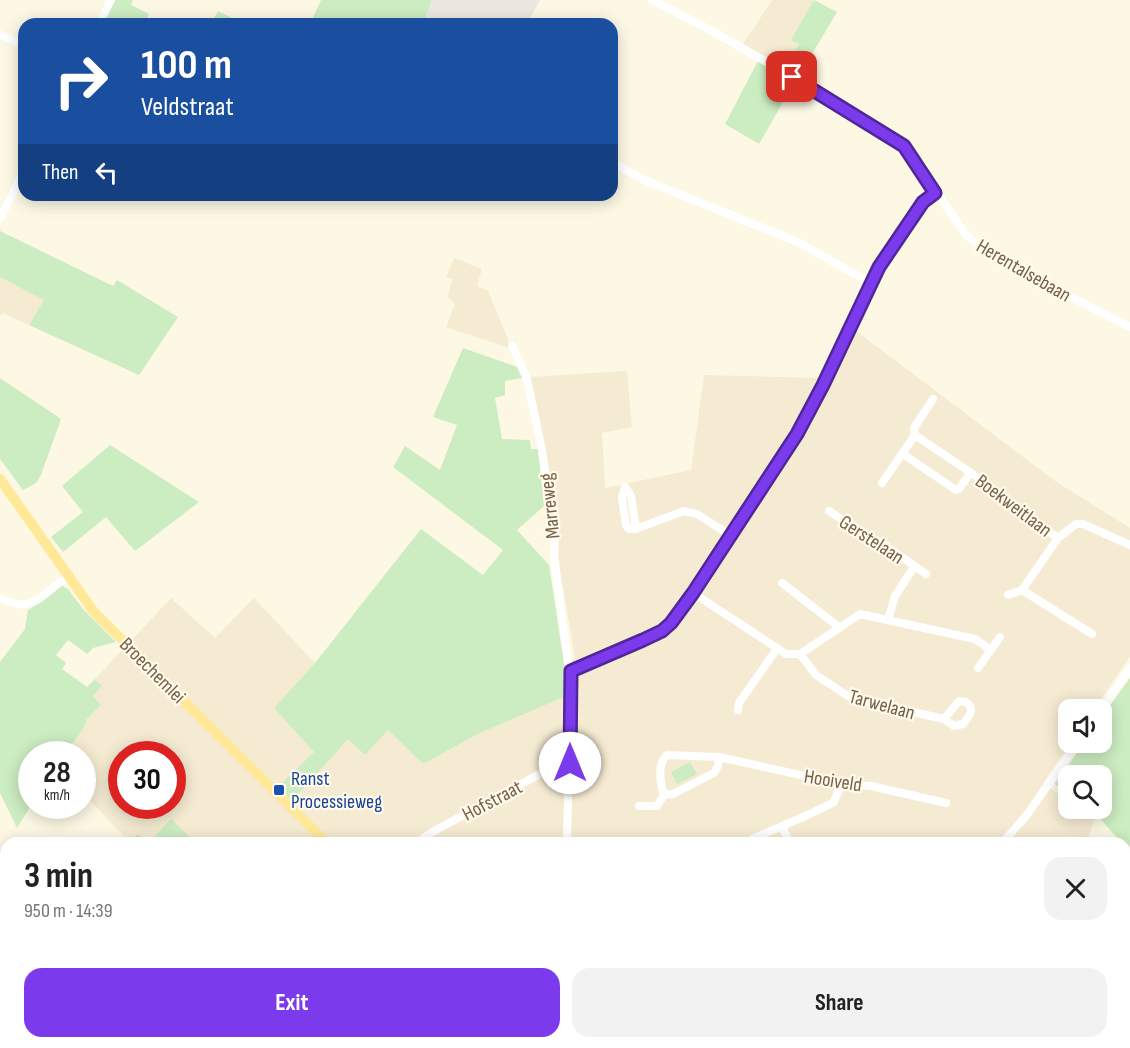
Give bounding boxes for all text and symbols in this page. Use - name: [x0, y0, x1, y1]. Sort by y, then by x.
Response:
- text: 100 m: [141, 40, 232, 91]
- icon: right: [42, 42, 120, 120]
- pin: [766, 51, 817, 102]
- icon: arrive: [775, 60, 808, 93]
- text: Veldstraat: [141, 91, 234, 123]
- icon: left: [90, 156, 123, 189]
- text: Then: [42, 159, 78, 186]
- street label: Herentalsebaan: [972, 234, 1075, 308]
- street label: Boekweitlaan: [970, 469, 1056, 542]
- street label: Marreweg: [535, 472, 565, 540]
- street label: Gerstelaan: [835, 510, 908, 570]
- street label: Broechemlei: [114, 633, 190, 709]
- street label: Tarwelaan: [846, 685, 917, 725]
- map controls: [1058, 699, 1112, 819]
- button: sound: [1058, 699, 1112, 753]
- position arrow: [538, 731, 602, 795]
- speed limit sign: 30: [108, 741, 186, 819]
- text: 28: [43, 755, 71, 791]
- street label: Hooiveld: [802, 765, 863, 797]
- button: search: [1058, 765, 1112, 819]
- place label: Ranst Processieweg: [291, 767, 382, 814]
- street label: Hofstraat: [458, 775, 527, 827]
- marker: Ranst Processieweg: [272, 783, 286, 797]
- text: km/h: [44, 786, 70, 805]
- text: 3 min: [24, 855, 93, 898]
- button: close: [1044, 857, 1107, 920]
- text: 950 m · 14:39: [24, 899, 113, 923]
- button: Exit: [24, 968, 560, 1037]
- button: Share: [572, 968, 1107, 1037]

